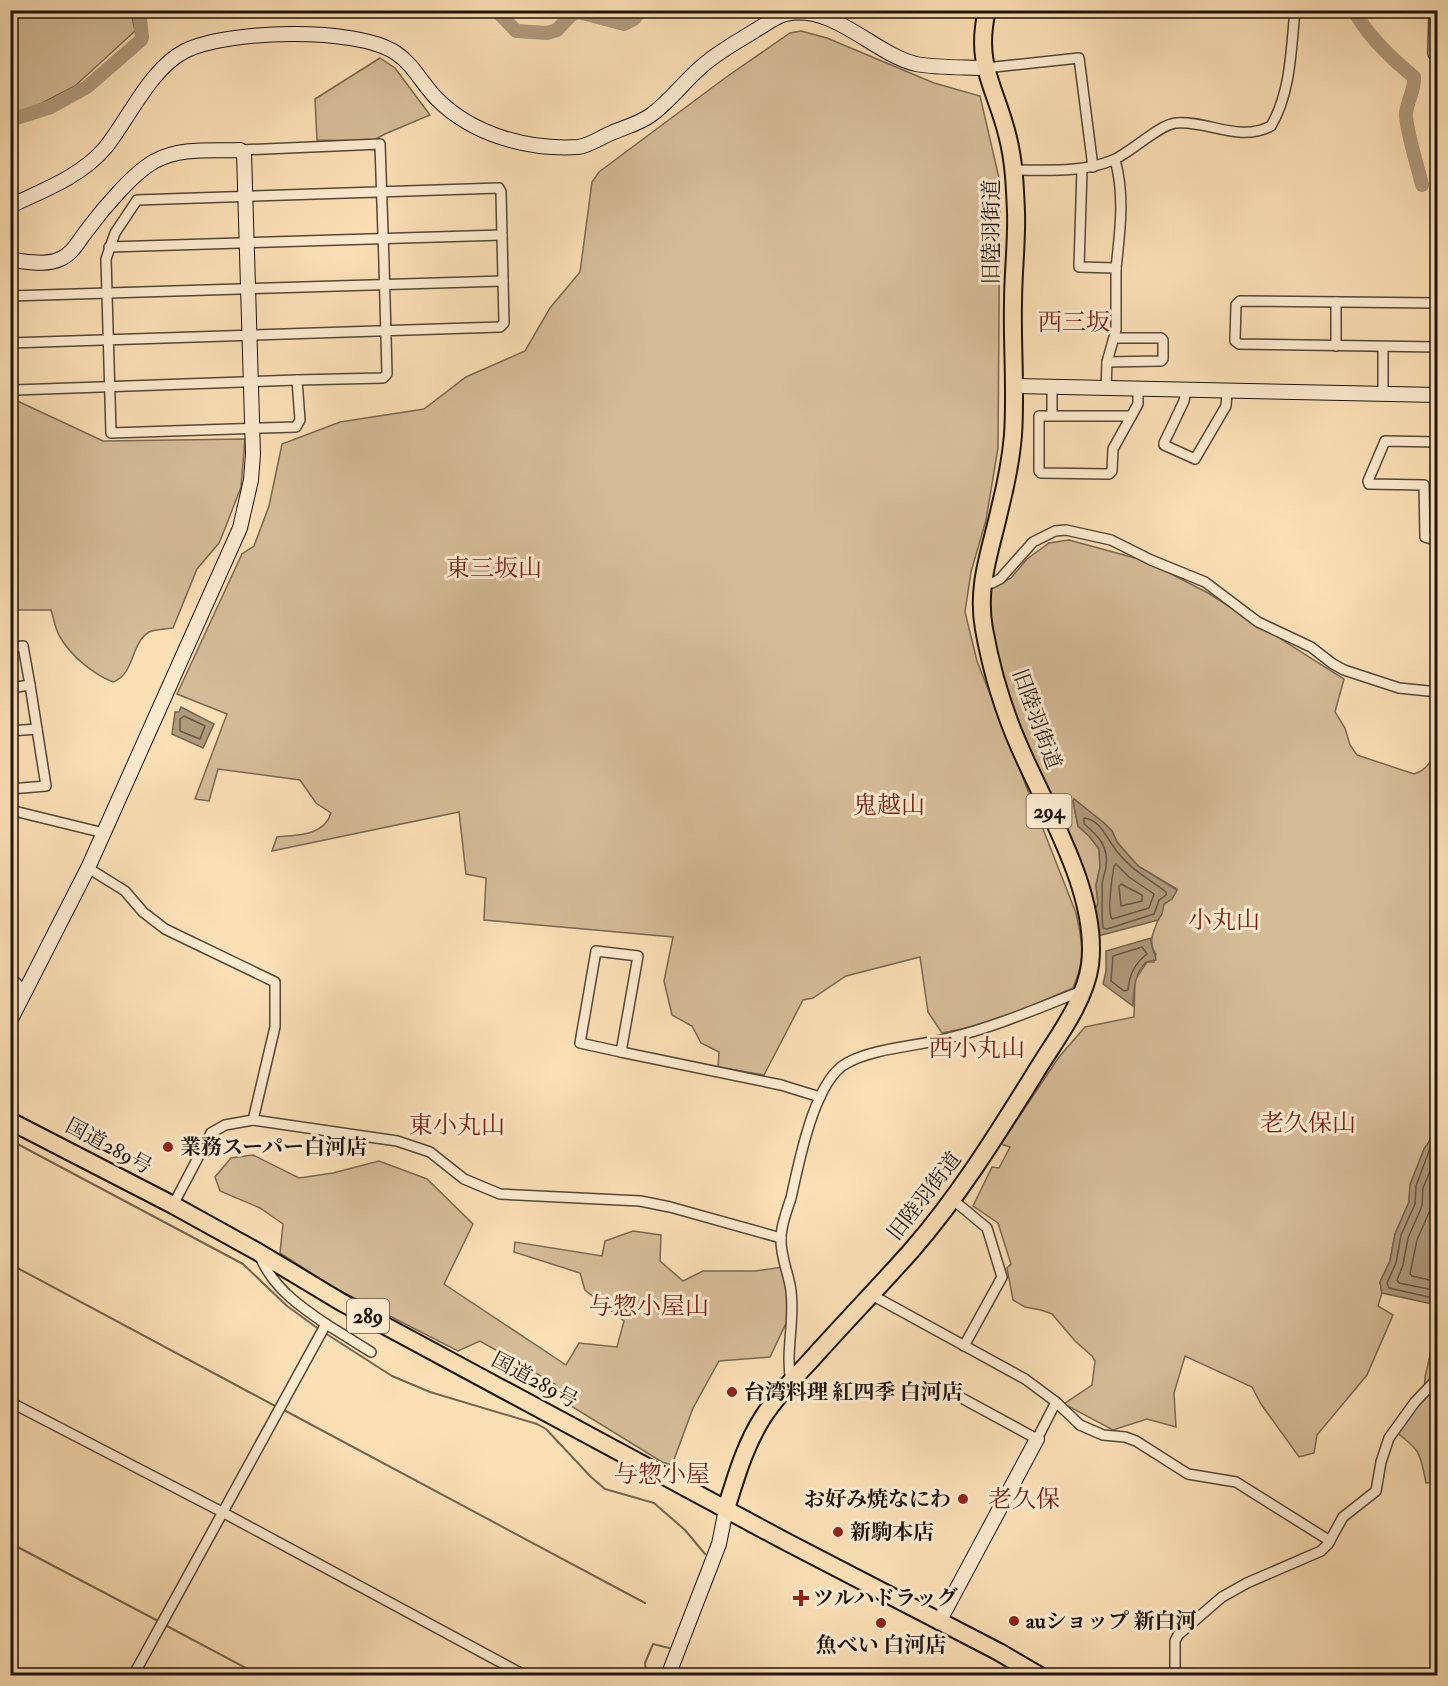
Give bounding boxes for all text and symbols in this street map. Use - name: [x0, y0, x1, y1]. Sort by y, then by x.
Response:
- street label: 旧陸羽街道: [978, 180, 1005, 285]
- district label: 西三坂: [1038, 307, 1110, 338]
- district label: 東三坂山: [446, 553, 542, 584]
- street label: 旧陸羽街道: [1006, 665, 1067, 773]
- district label: 鬼越山: [853, 790, 925, 821]
- road number: 294: [1026, 794, 1072, 828]
- district label: 小丸山: [1188, 905, 1260, 936]
- district label: 西小丸山: [929, 1033, 1025, 1064]
- district label: 老久保山: [1260, 1108, 1356, 1139]
- district label: 東小丸山: [409, 1110, 505, 1141]
- street label: 国道289号: [61, 1112, 157, 1180]
- place label: 業務スーパー白河店: [180, 1134, 367, 1161]
- marker: 業務スーパー白河店: [161, 1140, 175, 1154]
- street label: 旧陸羽街道: [881, 1147, 967, 1246]
- district label: 与惣小屋山: [589, 1291, 709, 1322]
- road number: 289: [347, 1299, 389, 1333]
- street label: 国道289号: [487, 1346, 583, 1414]
- place label: 台湾料理 紅四季 白河店: [744, 1379, 963, 1406]
- marker: 台湾料理 紅四季 白河店: [725, 1385, 739, 1399]
- district label: 与惣小屋: [614, 1459, 710, 1490]
- district label: 老久保: [988, 1484, 1060, 1515]
- place label: お好み焼なにわ: [804, 1486, 951, 1513]
- marker: お好み焼なにわ: [956, 1492, 970, 1506]
- place label: 新駒本店: [850, 1519, 934, 1546]
- marker: 新駒本店: [831, 1525, 845, 1539]
- place label: ツルハドラッグ: [813, 1585, 958, 1612]
- marker: ツルハドラッグ: [794, 1591, 808, 1605]
- place label: auショップ 新白河: [1026, 1608, 1197, 1635]
- marker: auショップ 新白河: [1007, 1614, 1021, 1628]
- marker: 魚べい 白河店: [874, 1616, 888, 1630]
- place label: 魚べい 白河店: [816, 1632, 946, 1659]

